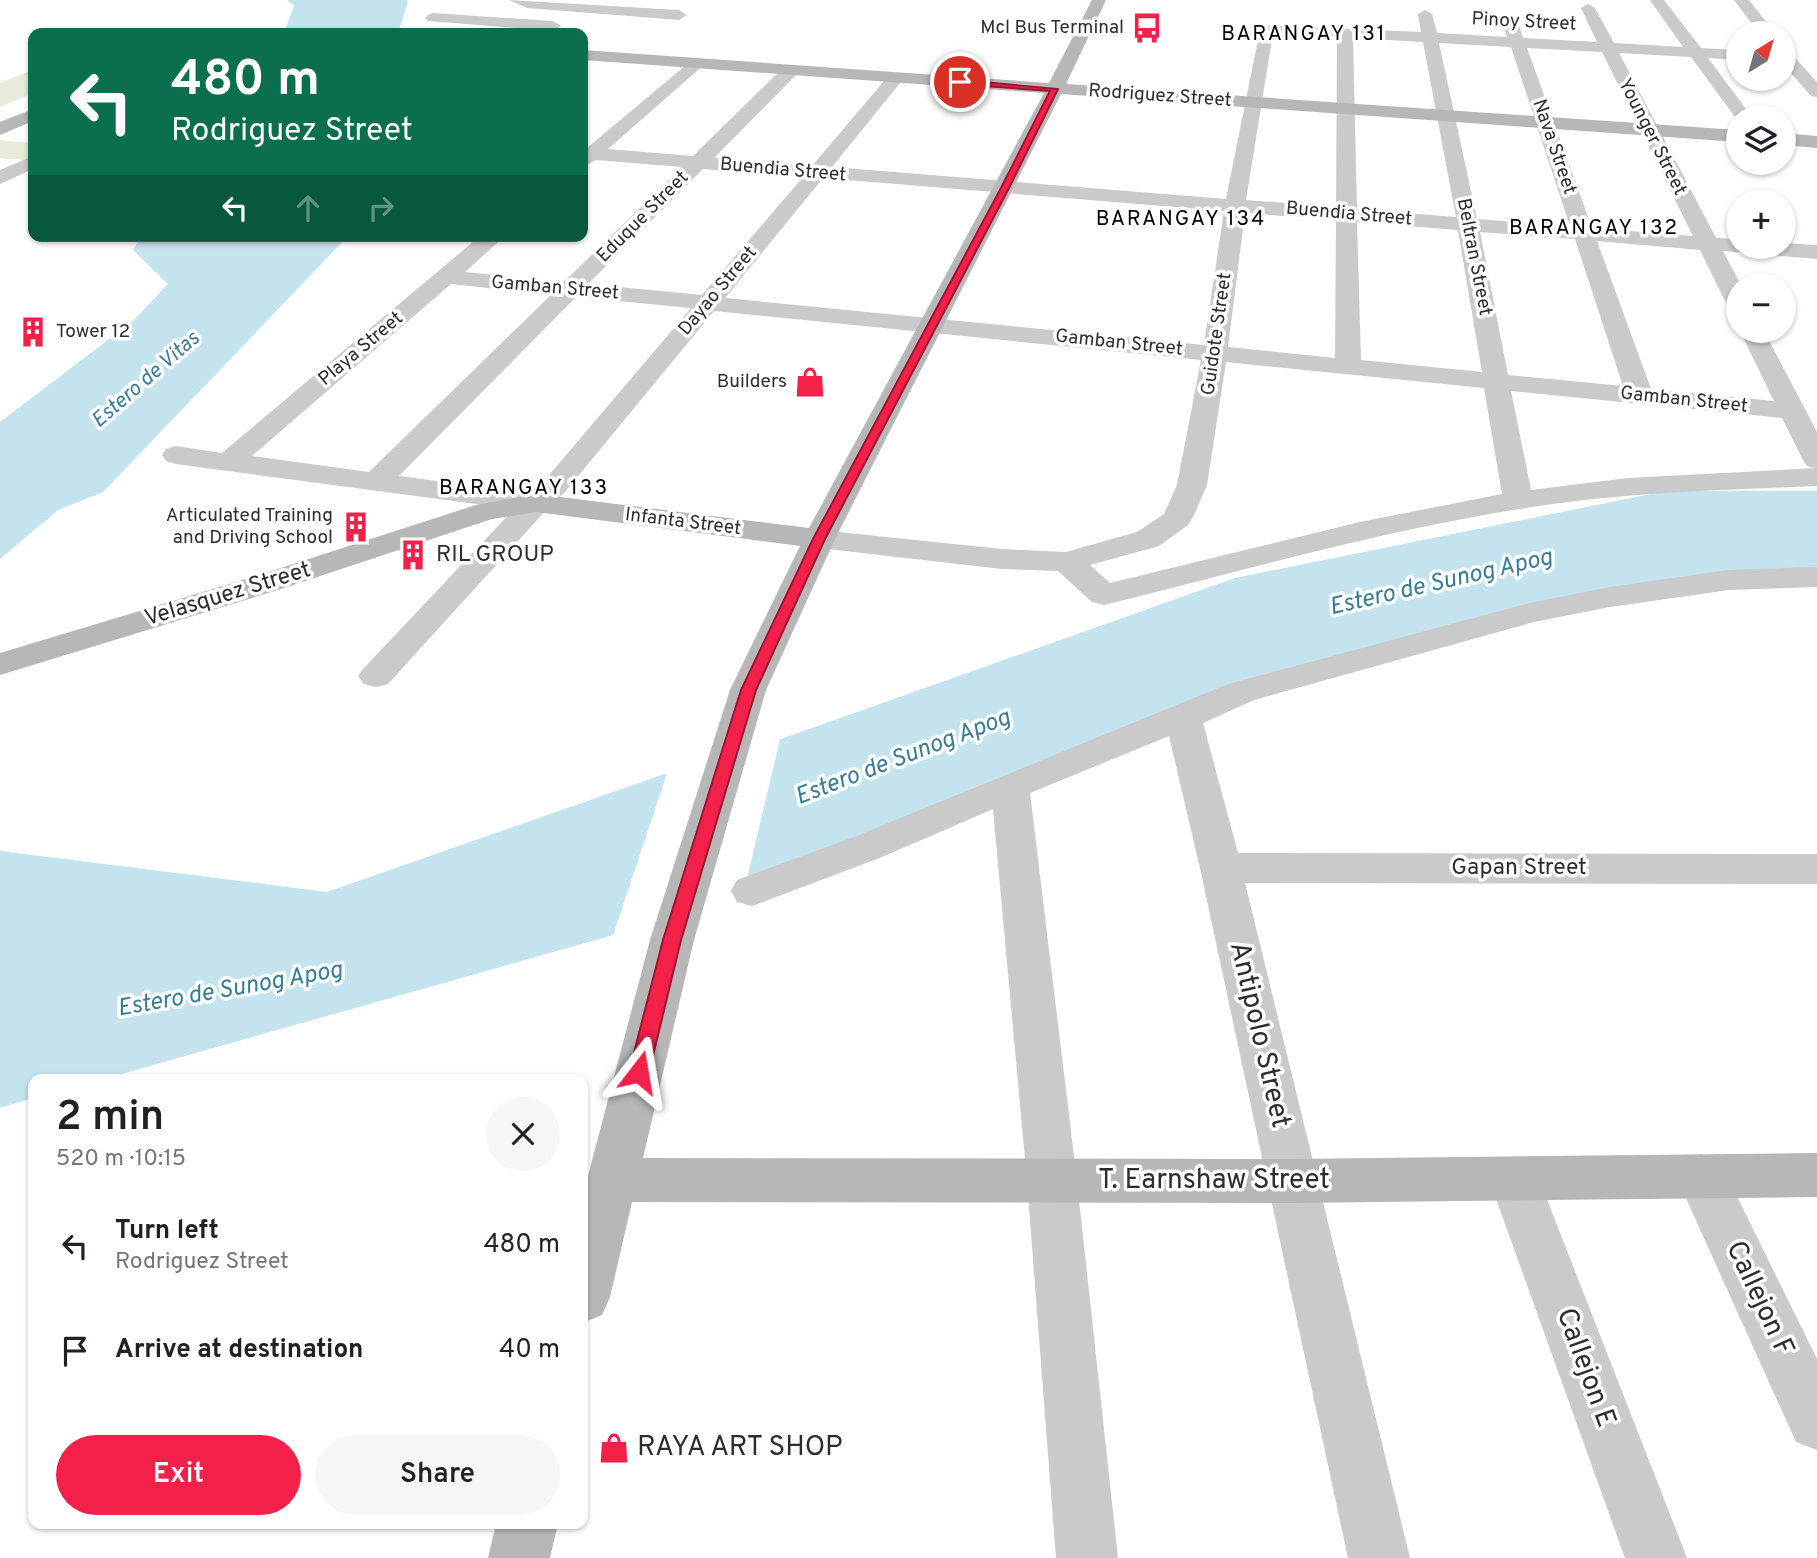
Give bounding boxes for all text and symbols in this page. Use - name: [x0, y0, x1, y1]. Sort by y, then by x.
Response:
- street label: Pinoy Street: [1471, 7, 1577, 37]
- bus stop icon: Mcl Bus Terminal: [1130, 11, 1164, 45]
- place label: Mcl Bus Terminal: [980, 16, 1124, 40]
- district label: BARANGAY 131: [1221, 21, 1387, 48]
- north arrow: [1726, 21, 1796, 91]
- map controls: [1726, 21, 1796, 343]
- text: 480 m: [171, 51, 320, 113]
- pin: [930, 52, 990, 112]
- icon: left: [56, 56, 147, 147]
- icon: arrive: [941, 63, 979, 101]
- street label: Younger Street: [1612, 75, 1692, 199]
- street label: Rodriguez Street: [1088, 79, 1232, 113]
- street label: Nava Street: [1527, 96, 1581, 198]
- button: layers: [1726, 105, 1796, 175]
- text: Rodriguez Street: [171, 112, 413, 152]
- street label: Buendia Street: [719, 153, 847, 187]
- street label: Eduque Street: [592, 166, 694, 268]
- icon: left: [216, 189, 254, 227]
- icon: ahead: [289, 189, 327, 227]
- icon: right: [362, 189, 400, 227]
- button: +: [1726, 189, 1796, 259]
- street label: Beltran Street: [1451, 196, 1497, 318]
- street label: Buendia Street: [1285, 197, 1413, 231]
- district label: BARANGAY 134: [1096, 206, 1266, 233]
- district label: BARANGAY 132: [1509, 215, 1679, 242]
- street label: Dayao Street: [673, 241, 763, 341]
- street label: Gamban Street: [490, 270, 620, 306]
- street label: Guidote Street: [1197, 271, 1237, 397]
- button: −: [1726, 273, 1796, 343]
- street label: Playa Street: [314, 307, 408, 391]
- building icon: Tower 12: [16, 315, 50, 349]
- place label: Tower 12: [56, 320, 130, 344]
- street label: Gamban Street: [1054, 324, 1184, 362]
- water label: Estero de Vitas: [86, 325, 206, 434]
- shop icon: Builders: [793, 365, 827, 399]
- place label: Builders: [717, 370, 787, 394]
- street label: Gamban Street: [1619, 381, 1749, 419]
- district label: BARANGAY 133: [439, 475, 609, 502]
- street label: Infanta Street: [624, 503, 742, 541]
- place label: Articulated Training and Driving School: [166, 504, 333, 550]
- building icon: Articulated Training and Driving School: [339, 510, 373, 544]
- building icon: RIL GROUP: [396, 538, 430, 572]
- place label: RIL GROUP: [436, 541, 554, 570]
- water label: Estero de Sunog Apog: [1327, 543, 1556, 623]
- street label: Velasquez Street: [141, 556, 315, 634]
- water label: Estero de Sunog Apog: [791, 703, 1016, 813]
- street label: Gapan Street: [1451, 854, 1587, 883]
- street label: Antipolo Street: [1220, 938, 1298, 1132]
- water label: Estero de Sunog Apog: [115, 955, 346, 1025]
- position arrow: [602, 1035, 676, 1109]
- text: 2 min: [56, 1092, 164, 1145]
- button: close: [486, 1097, 560, 1171]
- text: 520 m · 10:15: [56, 1145, 186, 1174]
- street label: T. Earnshaw Street: [1098, 1163, 1330, 1199]
- text: Turn left: [115, 1215, 219, 1248]
- icon: left: [56, 1227, 94, 1265]
- text: 480 m: [483, 1229, 560, 1262]
- street label: Callejon F: [1717, 1236, 1801, 1362]
- text: Rodriguez Street: [115, 1248, 289, 1277]
- street label: Callejon E: [1547, 1303, 1623, 1433]
- icon: arrive: [56, 1332, 94, 1370]
- text: Arrive at destination: [115, 1334, 363, 1367]
- text: 40 m: [499, 1334, 560, 1367]
- place label: RAYA ART SHOP: [637, 1430, 843, 1466]
- shop icon: RAYA ART SHOP: [597, 1431, 631, 1465]
- button: Exit: [56, 1435, 301, 1515]
- button: Share: [315, 1435, 560, 1515]

